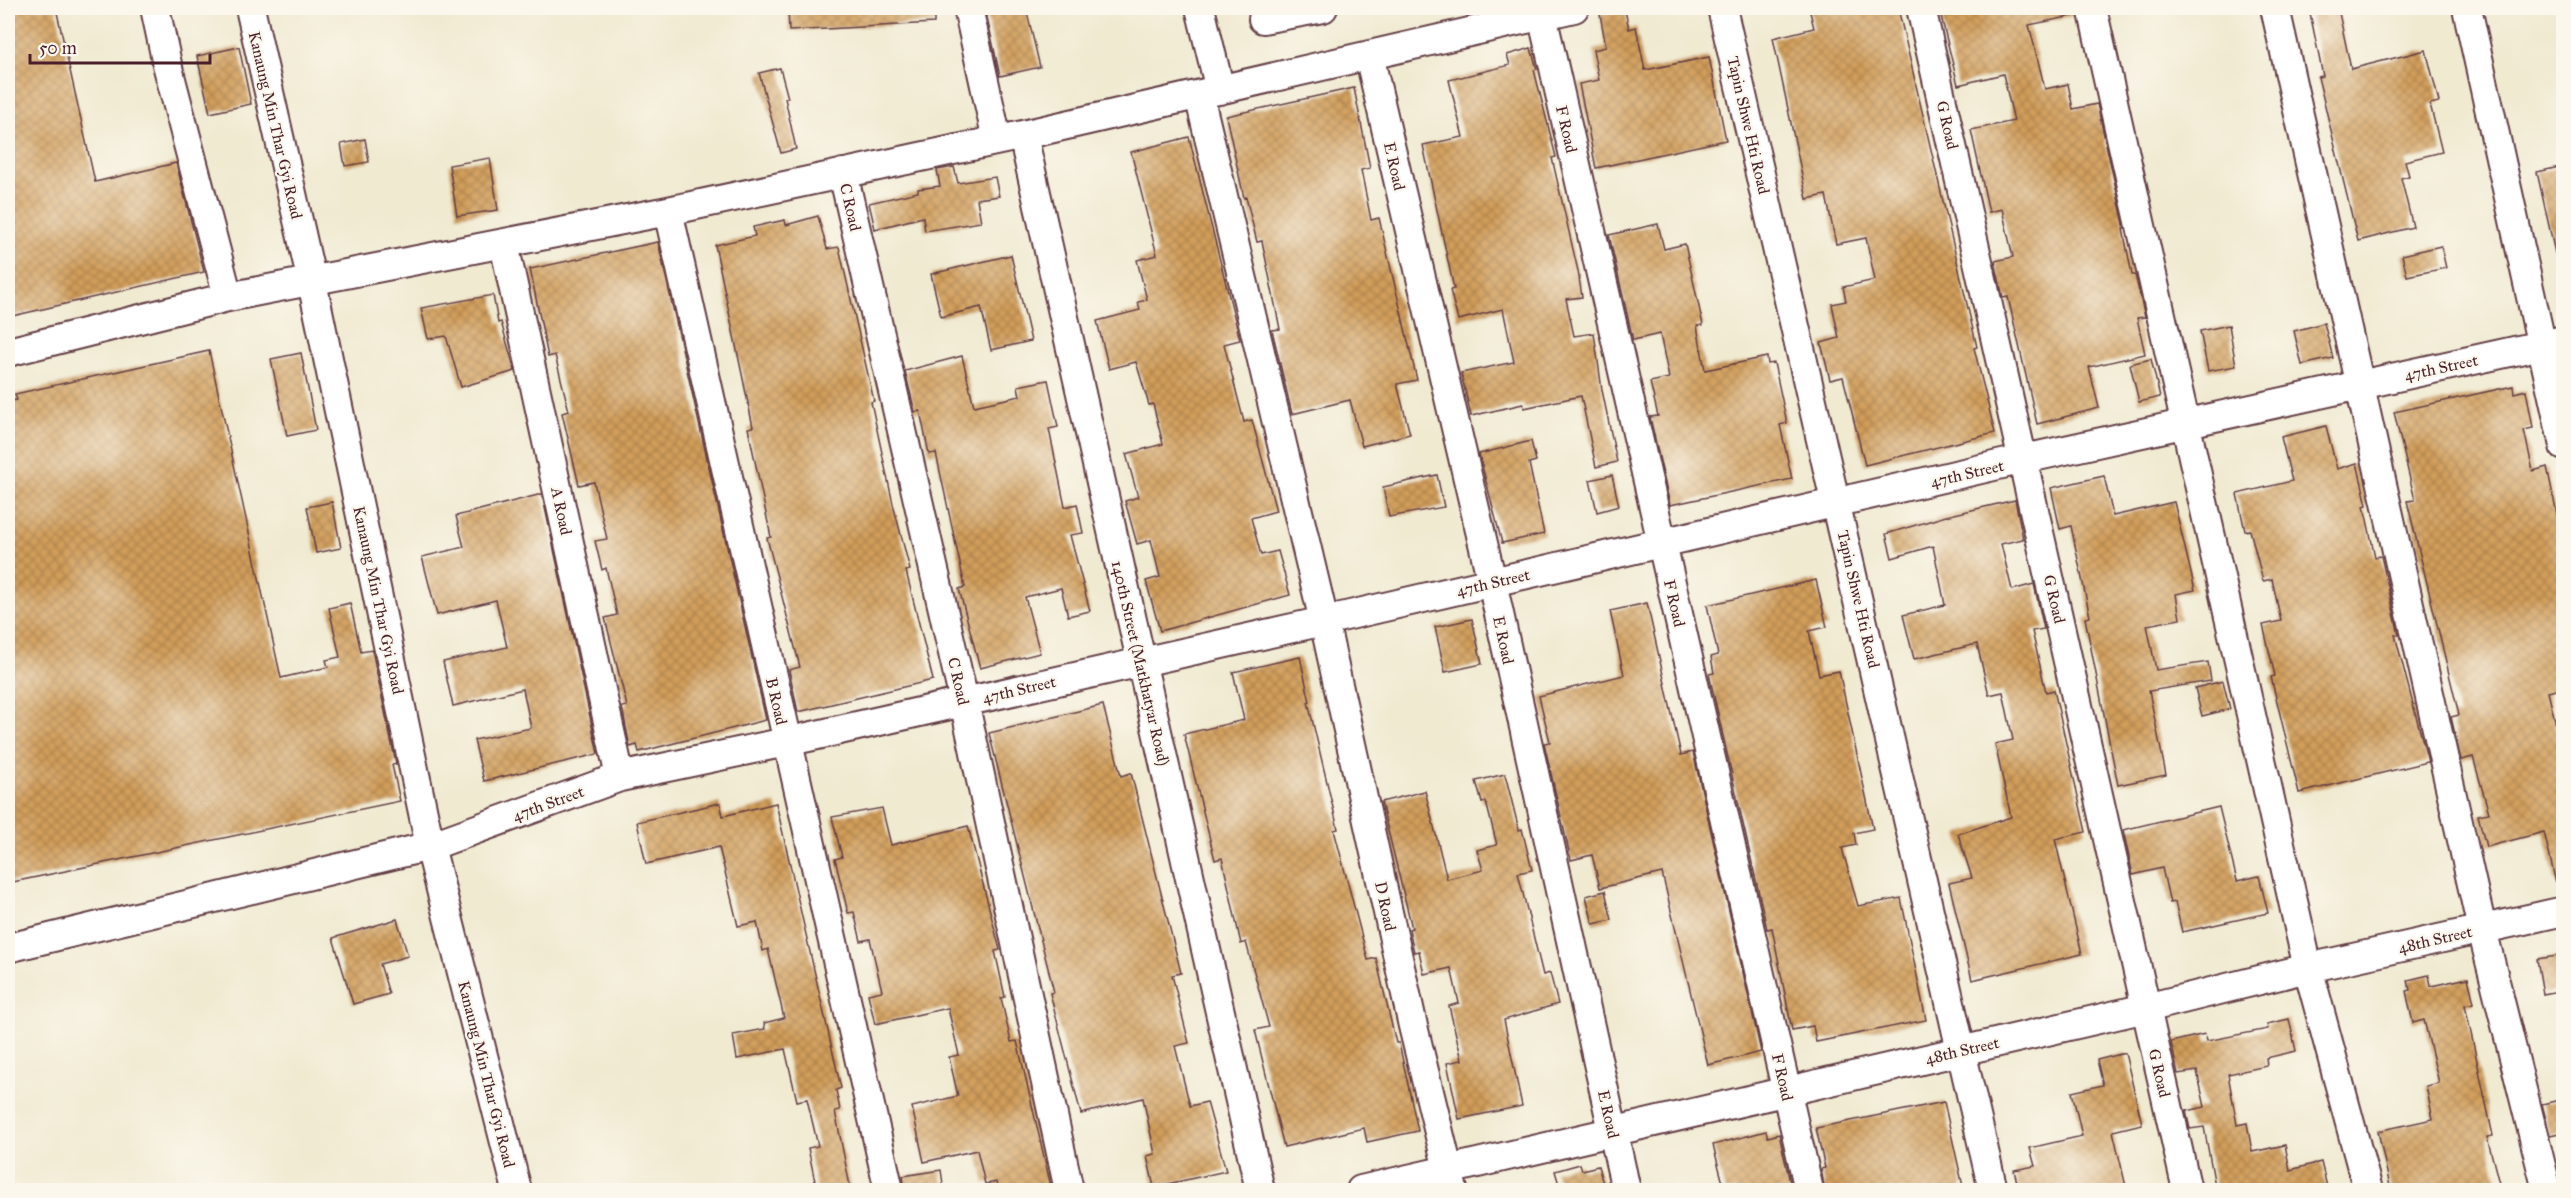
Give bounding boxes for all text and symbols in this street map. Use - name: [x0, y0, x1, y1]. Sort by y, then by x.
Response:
- scale bar: [30, 27, 210, 65]
- street label: Kanaung Min Thar Gyi Road: [244, 30, 306, 221]
- text: 50 m: [39, 37, 77, 59]
- street label: Tapin Shwe Hti Road: [1723, 54, 1774, 196]
- street label: G Road: [1933, 99, 1962, 151]
- street label: F Road: [1552, 104, 1581, 155]
- street label: E Road: [1380, 140, 1409, 192]
- street label: C Road: [836, 181, 865, 233]
- street label: 47th Street: [2403, 350, 2480, 385]
- street label: 47th Street: [1929, 456, 2006, 491]
- street label: A Road: [547, 485, 576, 537]
- street label: Kanaung Min Thar Gyi Road: [348, 504, 408, 696]
- street label: Tapin Shwe Hti Road: [1833, 528, 1884, 670]
- street label: 140th Street (Matkhatyar Road): [1107, 559, 1173, 768]
- street label: 47th Street: [1455, 565, 1532, 600]
- street label: G Road: [2040, 573, 2069, 625]
- street label: F Road: [1660, 578, 1689, 629]
- street label: E Road: [1489, 614, 1518, 666]
- street label: C Road: [944, 655, 973, 707]
- street label: 47th Street: [981, 672, 1058, 707]
- street label: B Road: [762, 676, 791, 727]
- street label: 47th Street: [510, 782, 587, 825]
- street label: D Road: [1371, 880, 1400, 933]
- street label: 48th Street: [2396, 922, 2474, 957]
- street label: Kanaung Min Thar Gyi Road: [453, 979, 519, 1170]
- street label: 48th Street: [1923, 1033, 2001, 1068]
- street label: G Road: [2145, 1047, 2174, 1099]
- street label: F Road: [1768, 1052, 1797, 1103]
- street label: E Road: [1594, 1088, 1623, 1140]

